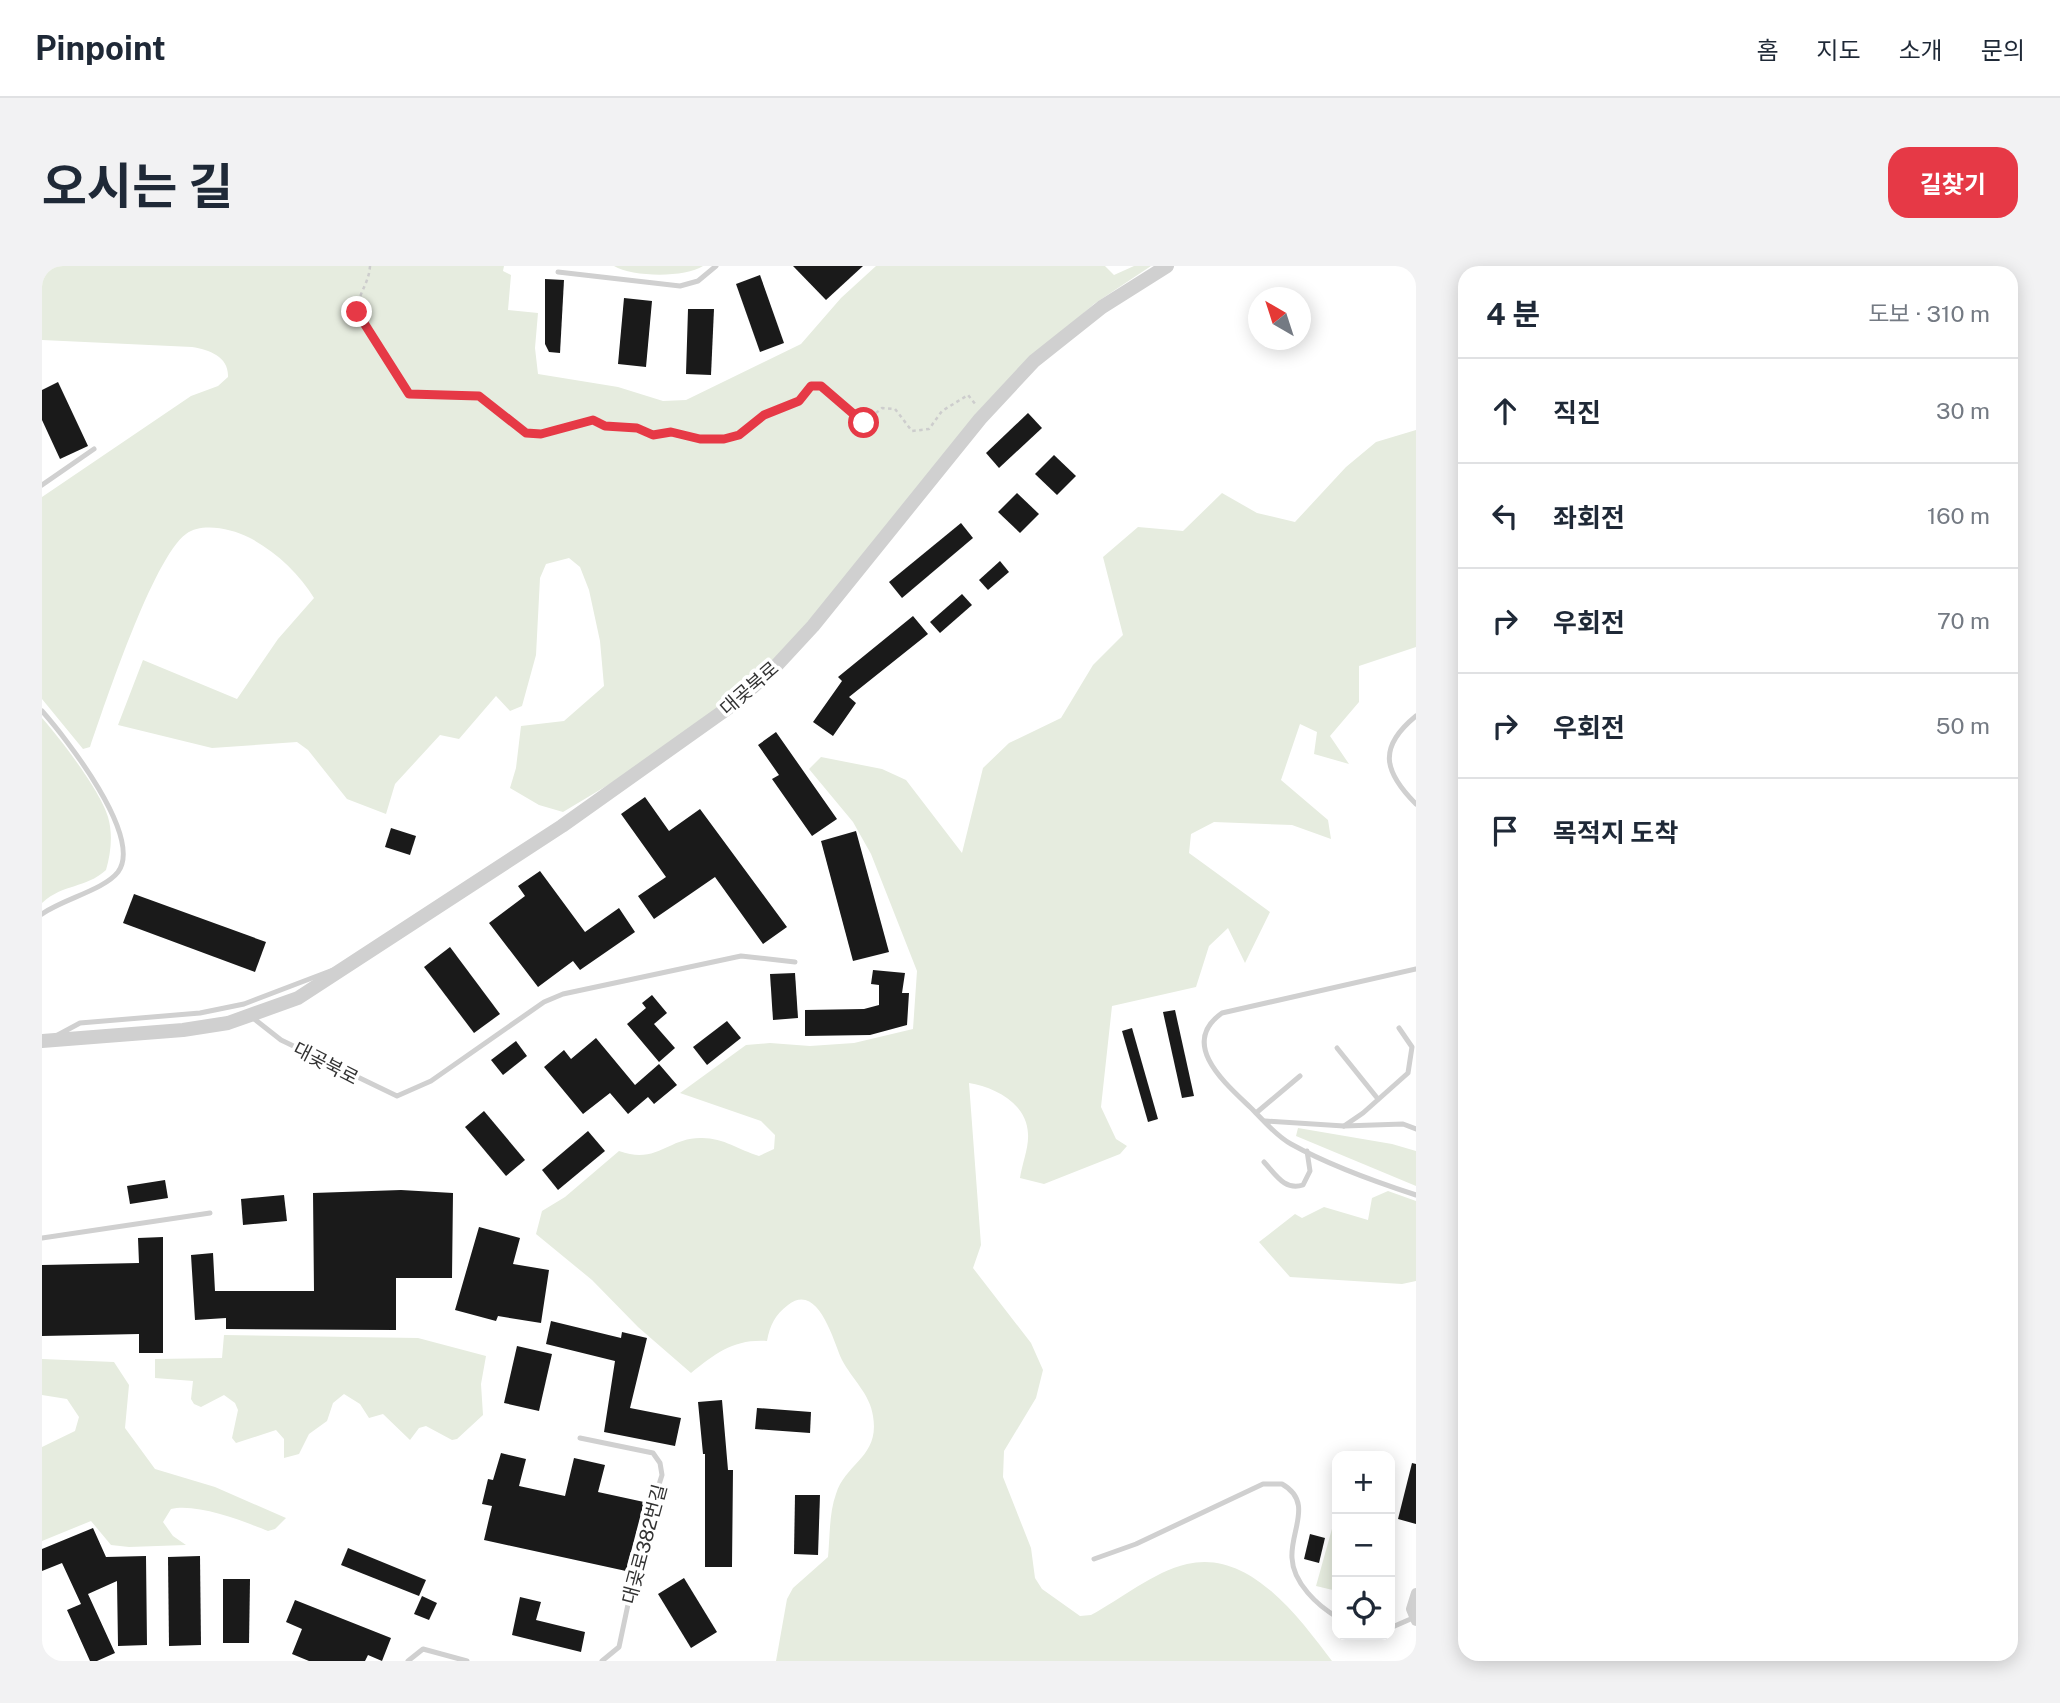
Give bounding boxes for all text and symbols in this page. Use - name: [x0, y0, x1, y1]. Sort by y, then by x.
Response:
- text: Pinpoint: [35, 29, 166, 67]
- text: 홈: [1756, 36, 1778, 64]
- text: 지도: [1816, 36, 1861, 64]
- text: 소개: [1899, 36, 1943, 64]
- text: 문의: [1981, 36, 2025, 64]
- button: 길찾기: [1888, 147, 2018, 218]
- text: 오시는 길: [42, 157, 233, 215]
- north arrow: [1248, 287, 1311, 350]
- route end: [341, 296, 372, 327]
- text: 4 분: [1486, 296, 1540, 332]
- text: 도보 · 310 m: [1868, 300, 1990, 327]
- icon: ahead: [1486, 392, 1524, 430]
- text: 직진: [1553, 397, 1601, 428]
- text: 30 m: [1936, 397, 1990, 424]
- route start: [848, 407, 879, 438]
- icon: left: [1486, 497, 1524, 535]
- text: 좌회전: [1553, 502, 1625, 533]
- text: 160 m: [1927, 502, 1990, 529]
- icon: right: [1486, 602, 1524, 640]
- text: 우회전: [1553, 607, 1625, 638]
- text: 70 m: [1937, 607, 1990, 634]
- street label: 대곶북로: [715, 657, 783, 719]
- icon: right: [1486, 707, 1524, 745]
- text: 우회전: [1553, 712, 1625, 743]
- text: 50 m: [1936, 712, 1990, 739]
- icon: arrive: [1486, 812, 1524, 850]
- text: 목적지 도착: [1553, 817, 1678, 848]
- street label: 대곶북로: [290, 1037, 362, 1089]
- map controls: [1332, 1451, 1395, 1640]
- button: +: [1332, 1451, 1395, 1514]
- street label: 대곶로382번길: [617, 1482, 671, 1606]
- button: −: [1332, 1514, 1395, 1577]
- button: locate: [1332, 1577, 1395, 1640]

